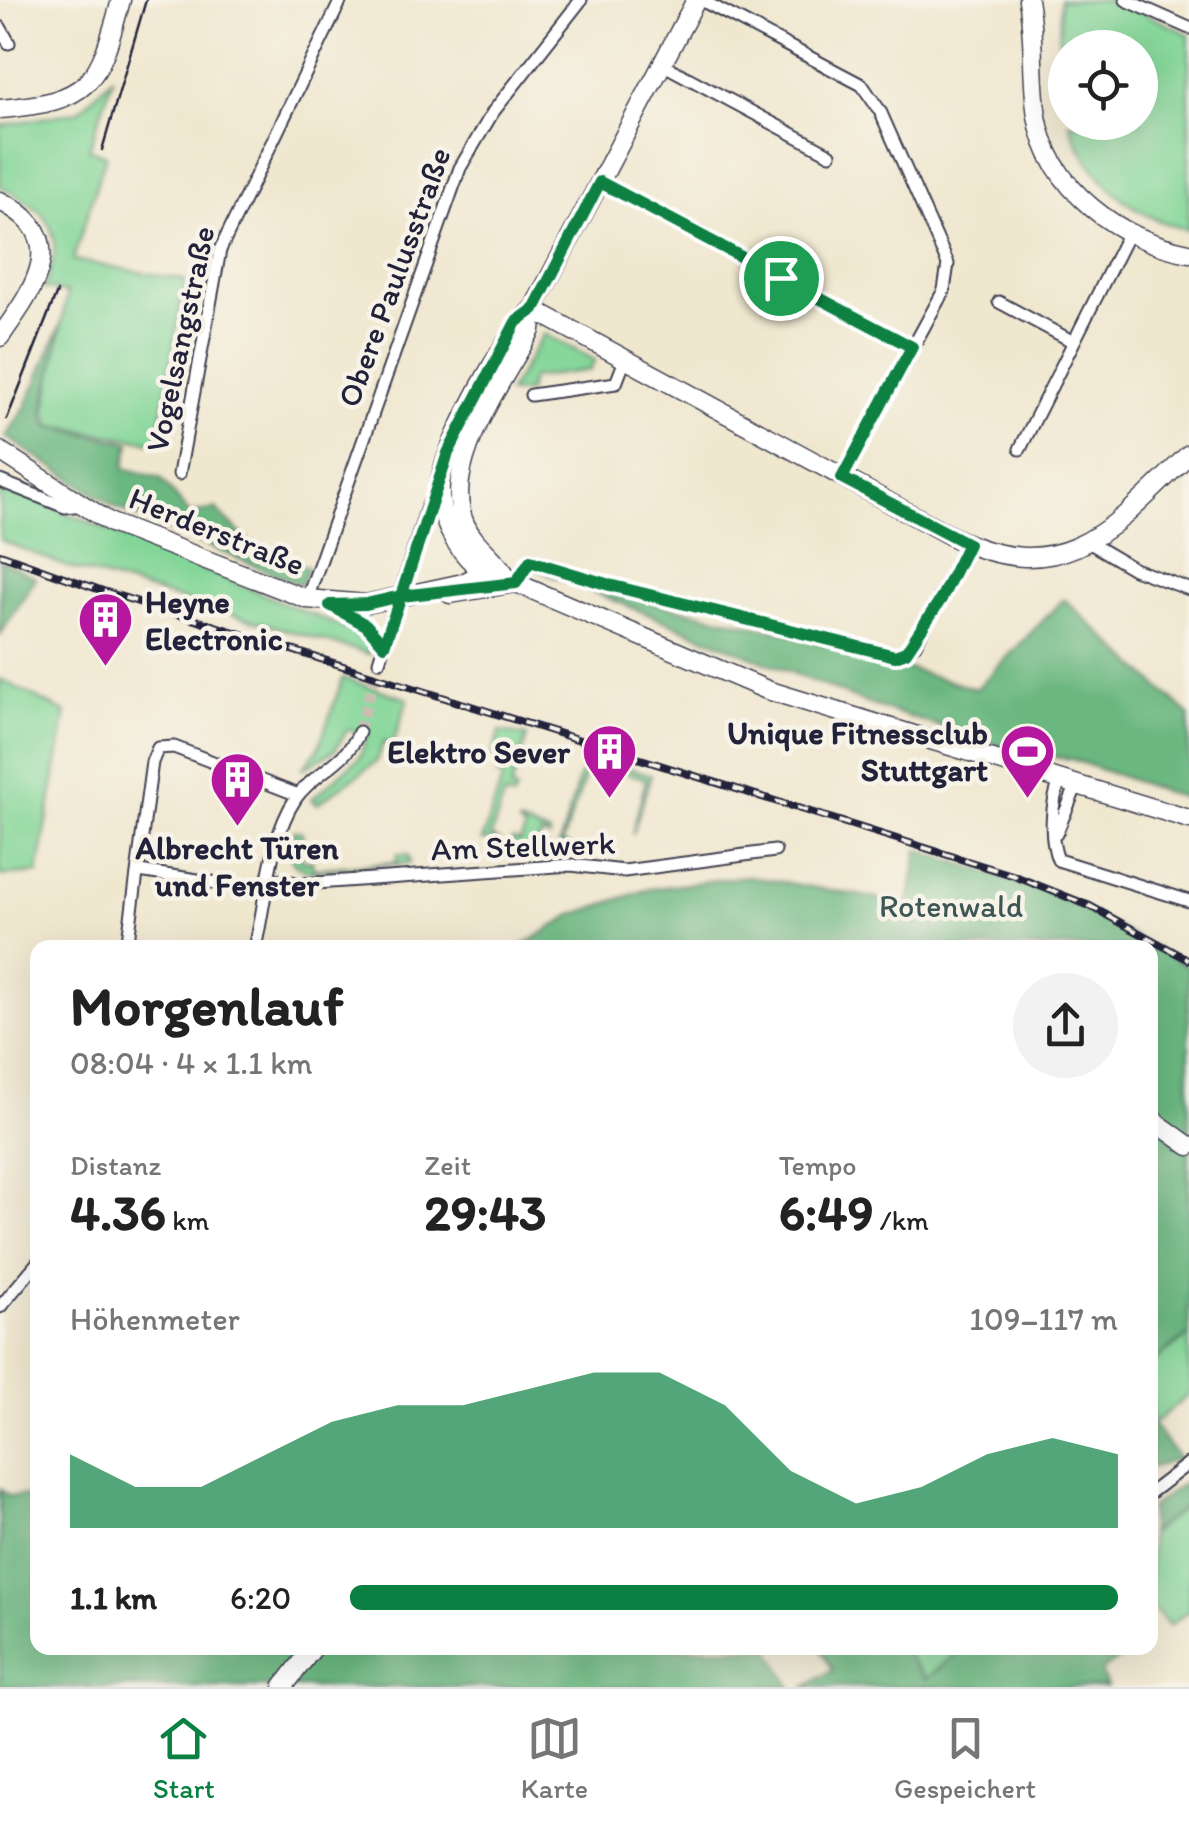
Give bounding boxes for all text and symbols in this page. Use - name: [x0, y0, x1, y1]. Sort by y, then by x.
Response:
- map controls: [1048, 30, 1158, 140]
- button: locate: [1048, 30, 1158, 140]
- street label: Obere Paulusstraße: [329, 142, 459, 412]
- street label: Vogelsangstraße: [138, 223, 222, 455]
- pin: [739, 236, 824, 321]
- icon: arrive: [754, 251, 809, 306]
- street label: Herderstraße: [124, 479, 310, 583]
- place label: Heyne Electronic: [145, 583, 283, 658]
- building icon: Heyne Electronic: [76, 590, 136, 669]
- place label: Unique Fitnessclub Stuttgart: [727, 714, 988, 789]
- sports icon: Unique Fitnessclub Stuttgart: [997, 721, 1057, 800]
- building icon: Elektro Sever: [579, 722, 639, 801]
- place label: Elektro Sever: [387, 733, 571, 771]
- building icon: Albrecht Türen und Fenster: [207, 749, 267, 828]
- street label: Am Stellwerk: [430, 824, 616, 868]
- place label: Albrecht Türen und Fenster: [134, 829, 339, 904]
- park label: Rotenwald: [879, 887, 1023, 925]
- text: Morgenlauf: [70, 973, 344, 1039]
- button: share: [1013, 973, 1118, 1078]
- text: 08:04 · 4 × 1.1 km: [70, 1044, 312, 1082]
- text: Distanz: [70, 1148, 161, 1182]
- text: Zeit: [424, 1148, 471, 1182]
- text: Tempo: [779, 1148, 857, 1182]
- text: 4.36: [70, 1182, 166, 1243]
- text: 29:43: [424, 1182, 546, 1243]
- text: 6:49: [779, 1182, 874, 1243]
- text: km: [166, 1203, 209, 1237]
- text: /km: [874, 1203, 929, 1237]
- text: Höhenmeter: [70, 1300, 240, 1338]
- text: 109–117 m: [969, 1300, 1118, 1338]
- text: 1.1 km: [70, 1579, 157, 1617]
- text: 6:20: [230, 1579, 291, 1617]
- tab: Start: [153, 1711, 215, 1805]
- tab: Karte: [521, 1711, 588, 1805]
- tab: Gespeichert: [894, 1711, 1036, 1805]

